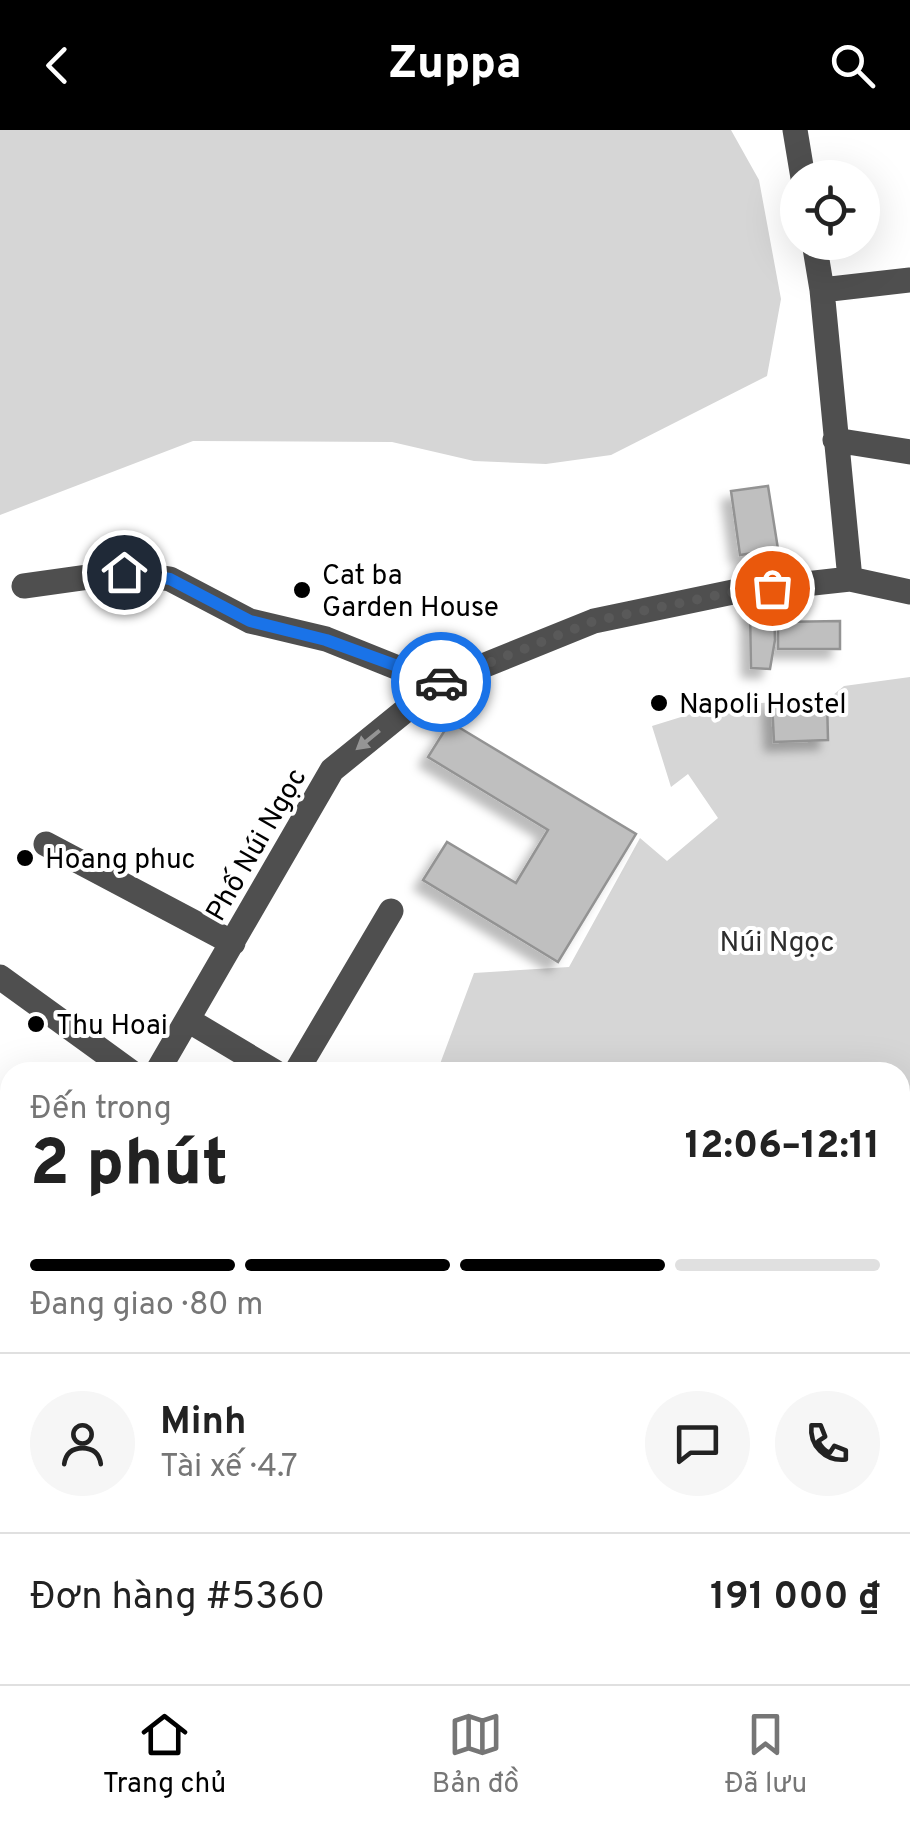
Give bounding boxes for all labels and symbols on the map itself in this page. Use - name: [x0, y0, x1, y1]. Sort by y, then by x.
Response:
- pin: [82, 530, 167, 615]
- pin: [730, 546, 815, 631]
- place label: Cat ba Garden House: [322, 559, 499, 627]
- marker: Cat ba Garden House: [291, 579, 313, 601]
- courier: [391, 632, 491, 732]
- place label: Napoli Hostel: [679, 688, 847, 724]
- marker: Napoli Hostel: [648, 692, 670, 714]
- one-way arrow: [356, 729, 381, 751]
- street label: Phố Núi Ngọc: [198, 762, 316, 929]
- place label: Hoang phuc: [45, 843, 196, 879]
- marker: Hoang phuc: [14, 847, 36, 869]
- park label: Núi Ngọc: [720, 926, 834, 962]
- place label: Thu Hoai: [56, 1009, 168, 1045]
- marker: Thu Hoai: [25, 1013, 47, 1035]

